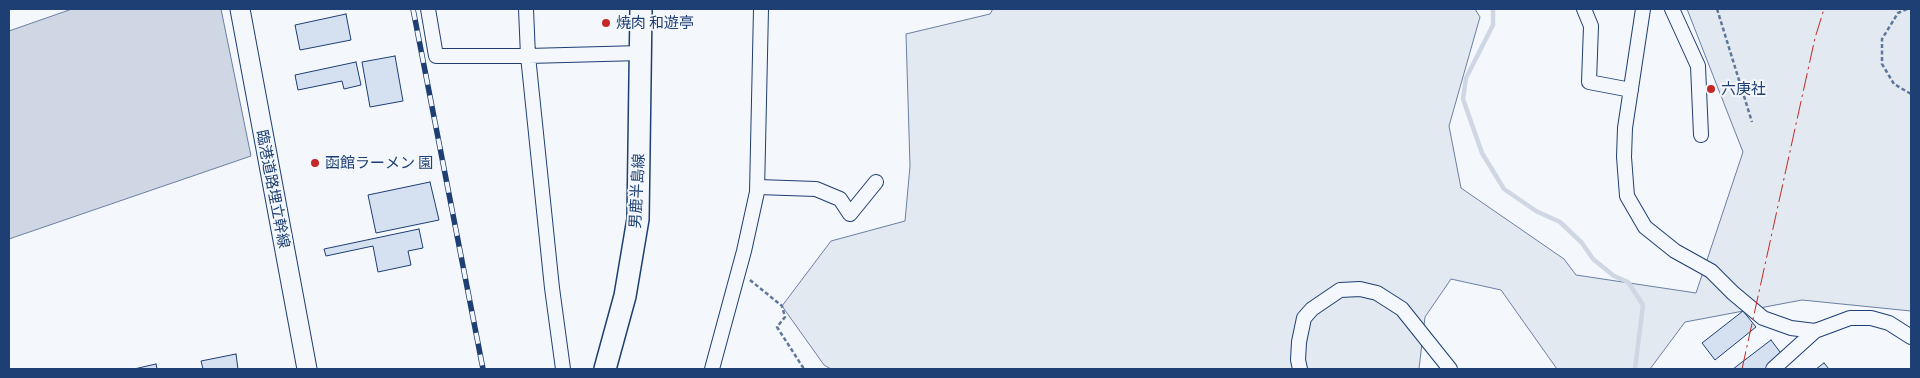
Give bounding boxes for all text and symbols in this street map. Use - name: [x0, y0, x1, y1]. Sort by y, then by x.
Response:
- place label: 焼肉 和遊亭: [616, 14, 694, 32]
- marker: 焼肉 和遊亭: [600, 17, 612, 29]
- place label: 六庚社: [1721, 80, 1766, 98]
- marker: 六庚社: [1705, 83, 1717, 95]
- street label: 臨港道路埋立幹線: [253, 128, 293, 250]
- street label: 男鹿半島線: [626, 153, 648, 229]
- place label: 函館ラーメン 園: [325, 154, 433, 172]
- marker: 函館ラーメン 園: [309, 157, 321, 169]

